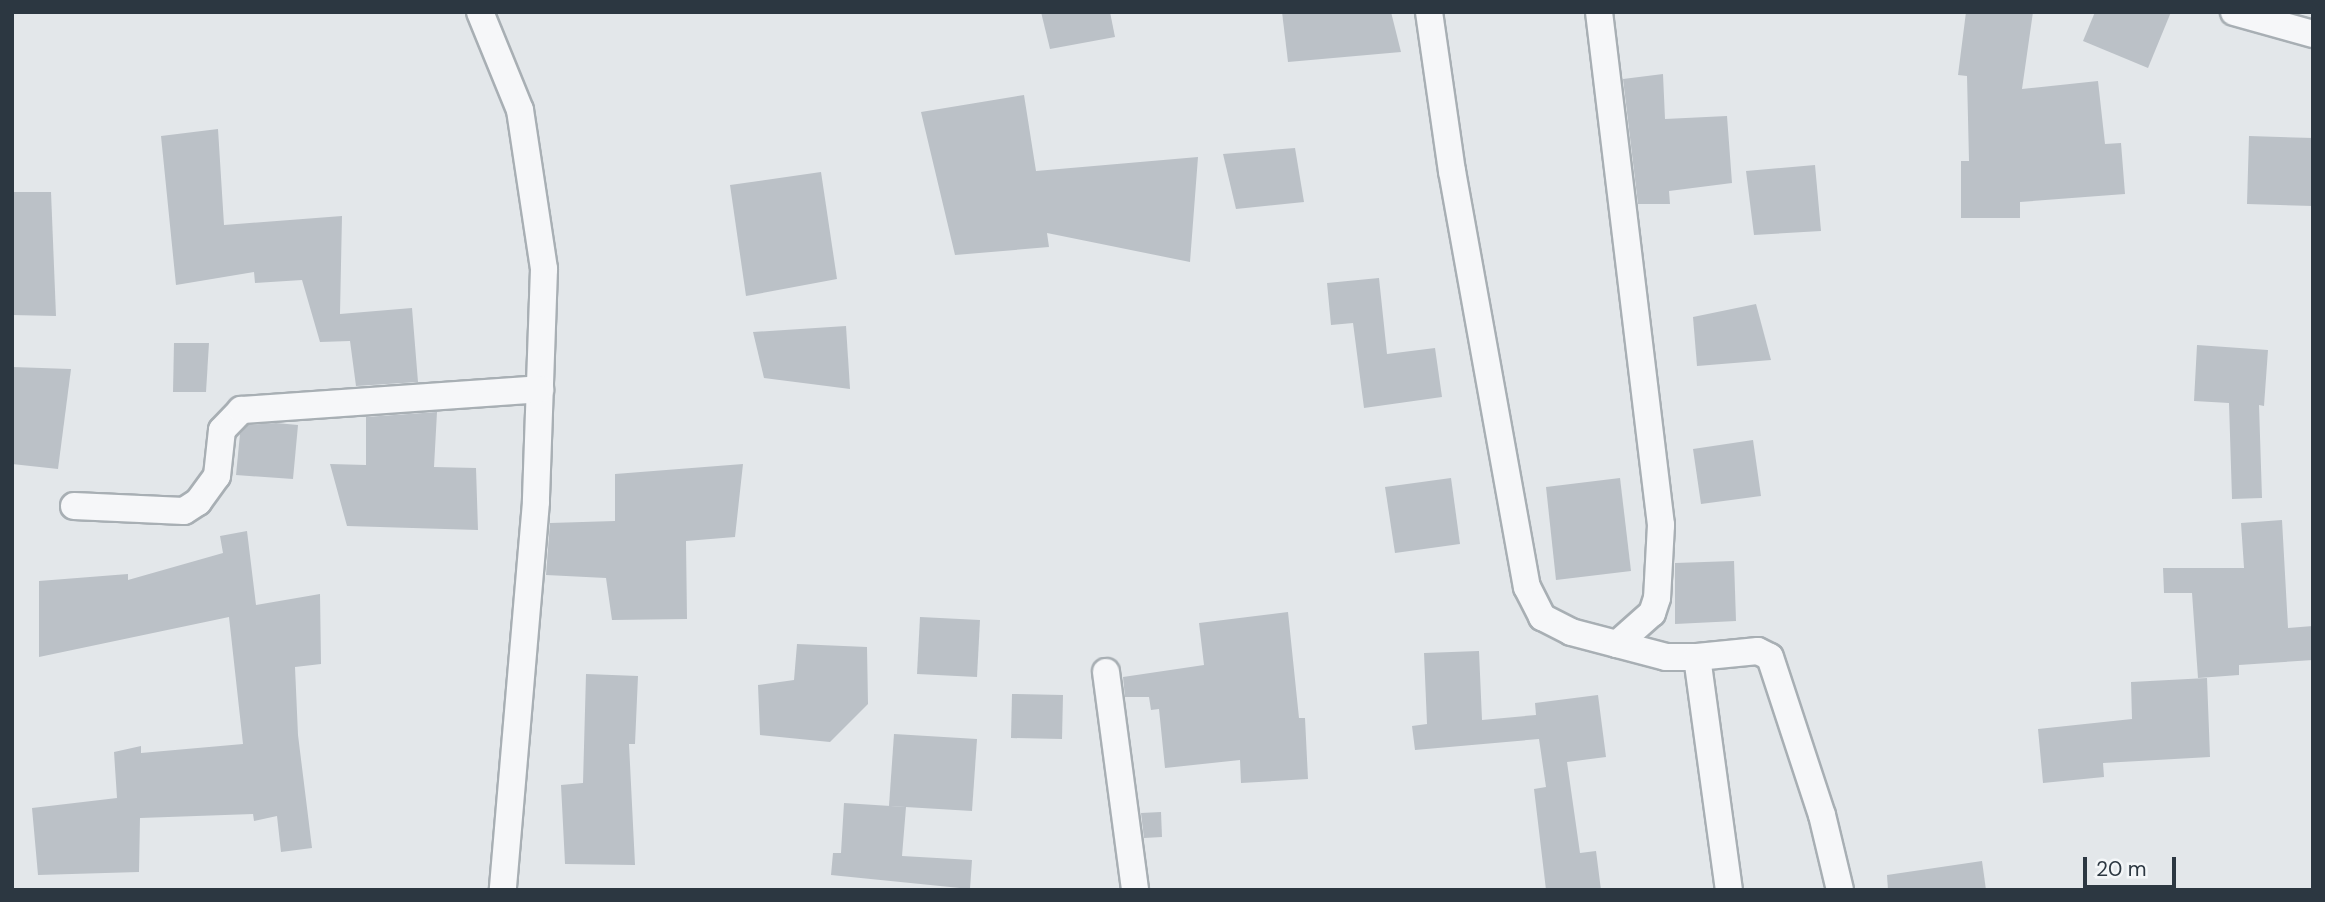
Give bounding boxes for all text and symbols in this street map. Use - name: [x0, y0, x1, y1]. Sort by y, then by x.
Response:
- scale bar: [2087, 842, 2180, 886]
- text: 20 m: [2096, 855, 2147, 883]

